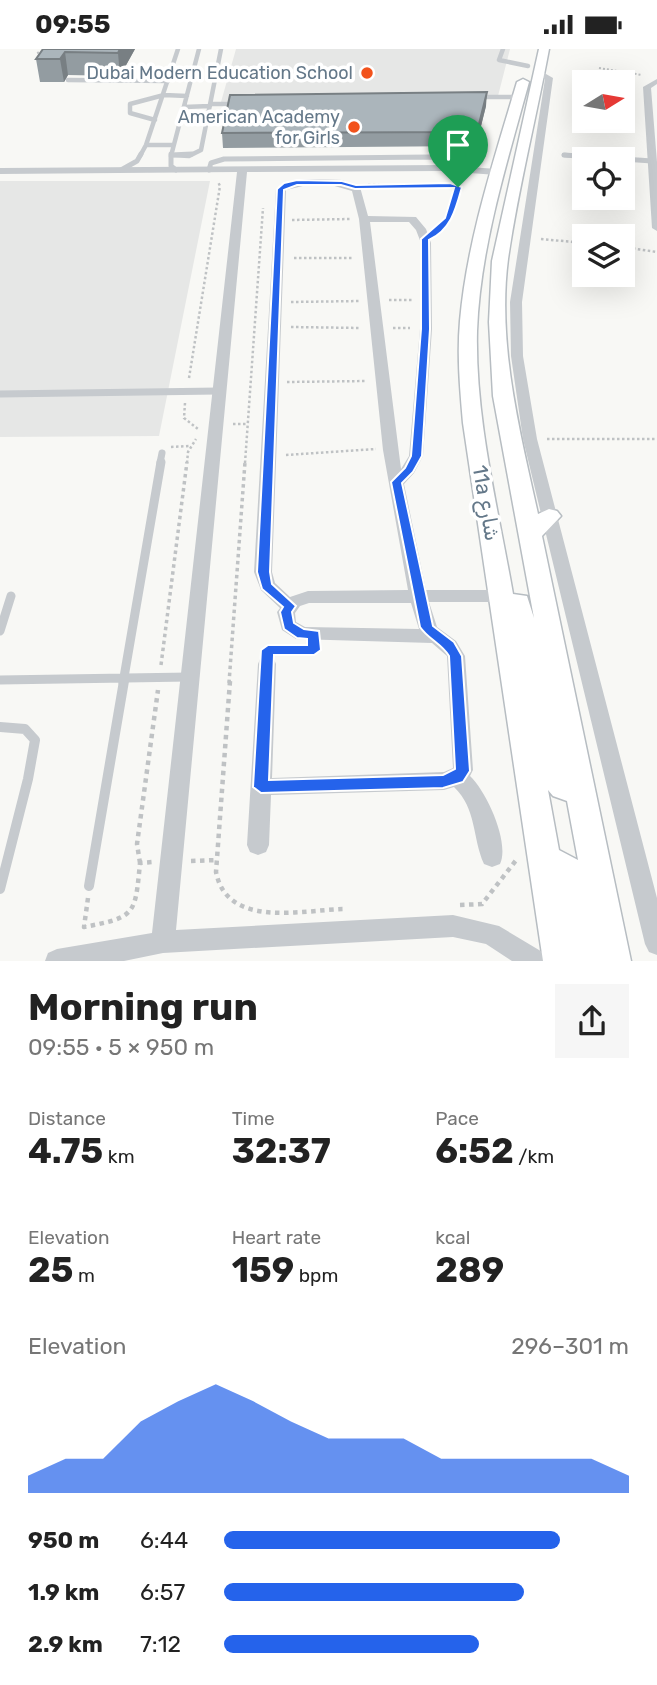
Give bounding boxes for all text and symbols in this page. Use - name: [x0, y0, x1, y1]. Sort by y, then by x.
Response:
- text: 09:55: [35, 9, 111, 40]
- place label: Dubai Modern Education School: [86, 62, 353, 84]
- marker: Dubai Modern Education School: [359, 65, 375, 81]
- north arrow: [572, 70, 635, 133]
- map controls: [572, 70, 635, 287]
- place label: American Academy for Girls: [178, 106, 340, 149]
- pin: [428, 115, 488, 187]
- marker: American Academy for Girls: [346, 119, 362, 135]
- icon: arrive: [439, 126, 477, 164]
- button: locate: [572, 147, 635, 210]
- button: layers: [572, 224, 635, 287]
- street label: 11a شارع: [466, 463, 505, 543]
- text: Morning run: [28, 984, 258, 1030]
- button: share: [555, 984, 629, 1058]
- text: 09:55 · 5 × 950 m: [28, 1033, 214, 1061]
- text: Distance: [28, 1107, 106, 1130]
- text: Time: [232, 1107, 275, 1130]
- text: Pace: [435, 1107, 479, 1130]
- text: 4.75: [28, 1130, 103, 1172]
- text: 32:37: [232, 1130, 331, 1172]
- text: 6:52: [435, 1130, 514, 1172]
- text: km: [103, 1145, 135, 1168]
- text: /km: [514, 1145, 554, 1168]
- text: Elevation: [28, 1226, 109, 1249]
- text: Heart rate: [232, 1226, 321, 1249]
- text: kcal: [435, 1226, 470, 1249]
- text: 25: [28, 1249, 73, 1291]
- text: 159: [232, 1249, 294, 1291]
- text: 289: [435, 1249, 504, 1291]
- text: m: [73, 1264, 95, 1287]
- text: bpm: [294, 1264, 338, 1287]
- text: Elevation: [28, 1332, 127, 1360]
- text: 296–301 m: [511, 1332, 629, 1360]
- text: 950 m: [28, 1526, 99, 1554]
- text: 6:44: [140, 1526, 188, 1554]
- text: 1.9 km: [28, 1578, 99, 1606]
- text: 6:57: [140, 1578, 185, 1606]
- text: 2.9 km: [28, 1630, 103, 1658]
- text: 7:12: [140, 1630, 181, 1658]

